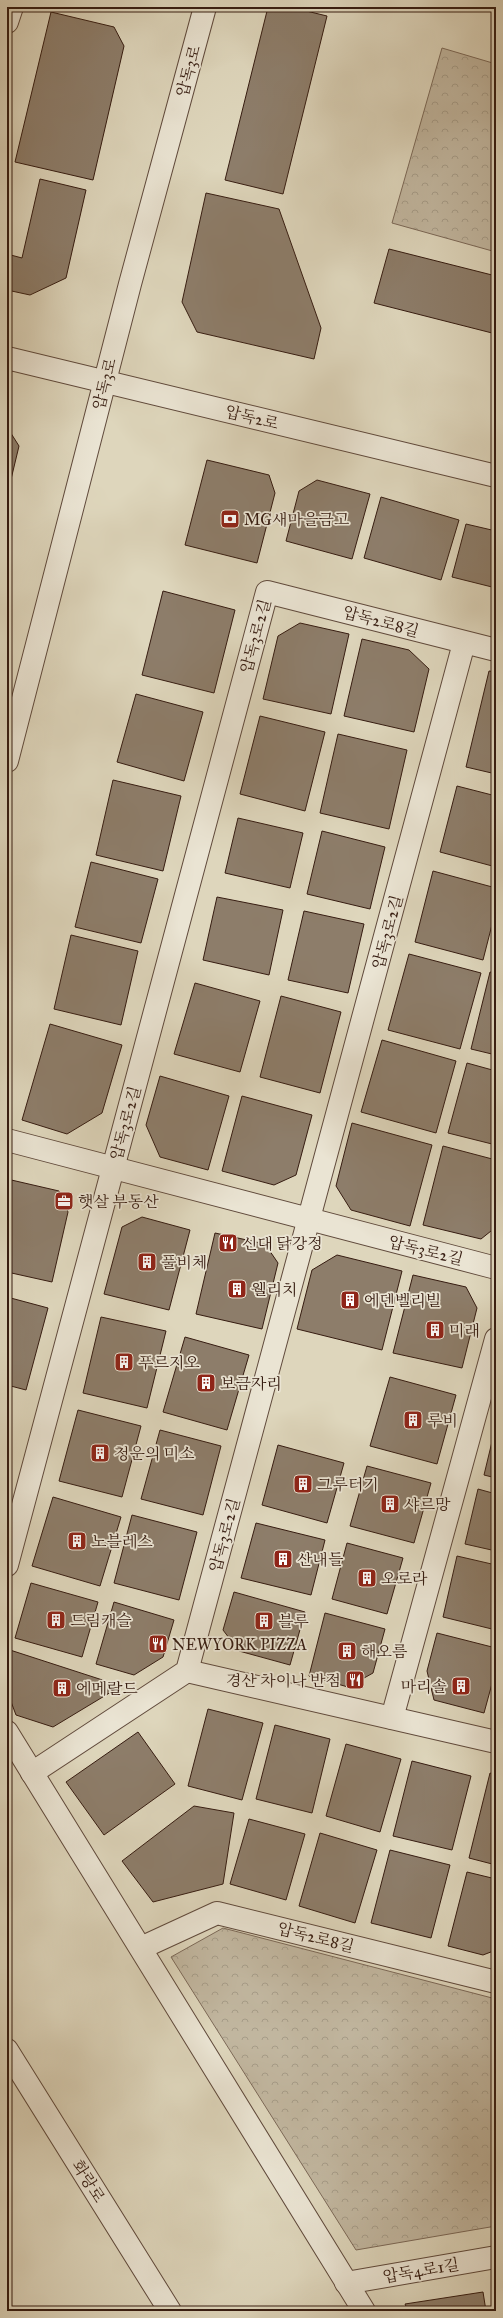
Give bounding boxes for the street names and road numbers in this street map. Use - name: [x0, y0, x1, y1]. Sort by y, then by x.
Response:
- street label: 압독3로: [172, 43, 205, 99]
- street label: 압독3로: [89, 356, 120, 412]
- street label: 압독2로: [223, 402, 281, 433]
- street label: 압독3로2길: [236, 597, 275, 675]
- street label: 압독2로8길: [341, 602, 421, 641]
- street label: 압독3로2길: [368, 893, 407, 971]
- street label: 압독3로2길: [106, 1084, 145, 1162]
- street label: 압독3로2길: [387, 1232, 465, 1269]
- street label: 압독3로2길: [205, 1496, 244, 1574]
- street label: 압독2로8길: [276, 1919, 356, 1956]
- street label: 화랑로: [68, 2157, 109, 2206]
- street label: 압독4로1길: [381, 2254, 461, 2287]

